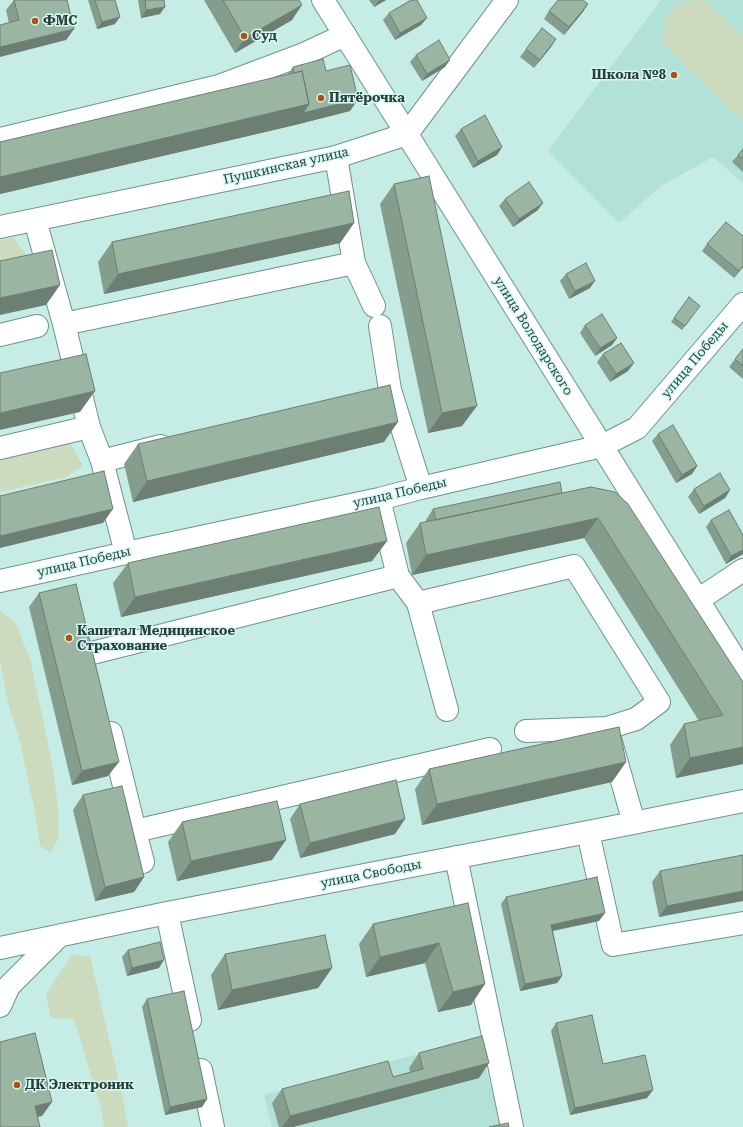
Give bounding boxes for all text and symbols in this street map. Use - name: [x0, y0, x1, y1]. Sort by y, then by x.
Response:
- place label: ФМС: [43, 13, 77, 29]
- marker: ФМС: [30, 16, 40, 26]
- place label: Суд: [252, 28, 277, 44]
- marker: Суд: [239, 31, 249, 41]
- place label: Школа №8: [591, 67, 666, 83]
- marker: Школа №8: [669, 70, 679, 80]
- place label: Пятёрочка: [329, 90, 405, 106]
- marker: Пятёрочка: [316, 93, 326, 103]
- street label: Пушкинская улица: [222, 144, 350, 188]
- street label: улица Володарского: [490, 274, 576, 398]
- street label: улица Победы: [658, 318, 732, 402]
- street label: улица Победы: [352, 475, 448, 511]
- street label: улица Победы: [36, 544, 132, 580]
- place label: Капитал Медицинское Страхование: [77, 623, 235, 654]
- marker: Капитал Медицинское Страхование: [64, 633, 74, 643]
- street label: улица Свободы: [319, 857, 423, 891]
- place label: ДК Электроник: [25, 1077, 134, 1093]
- marker: ДК Электроник: [12, 1080, 22, 1090]

